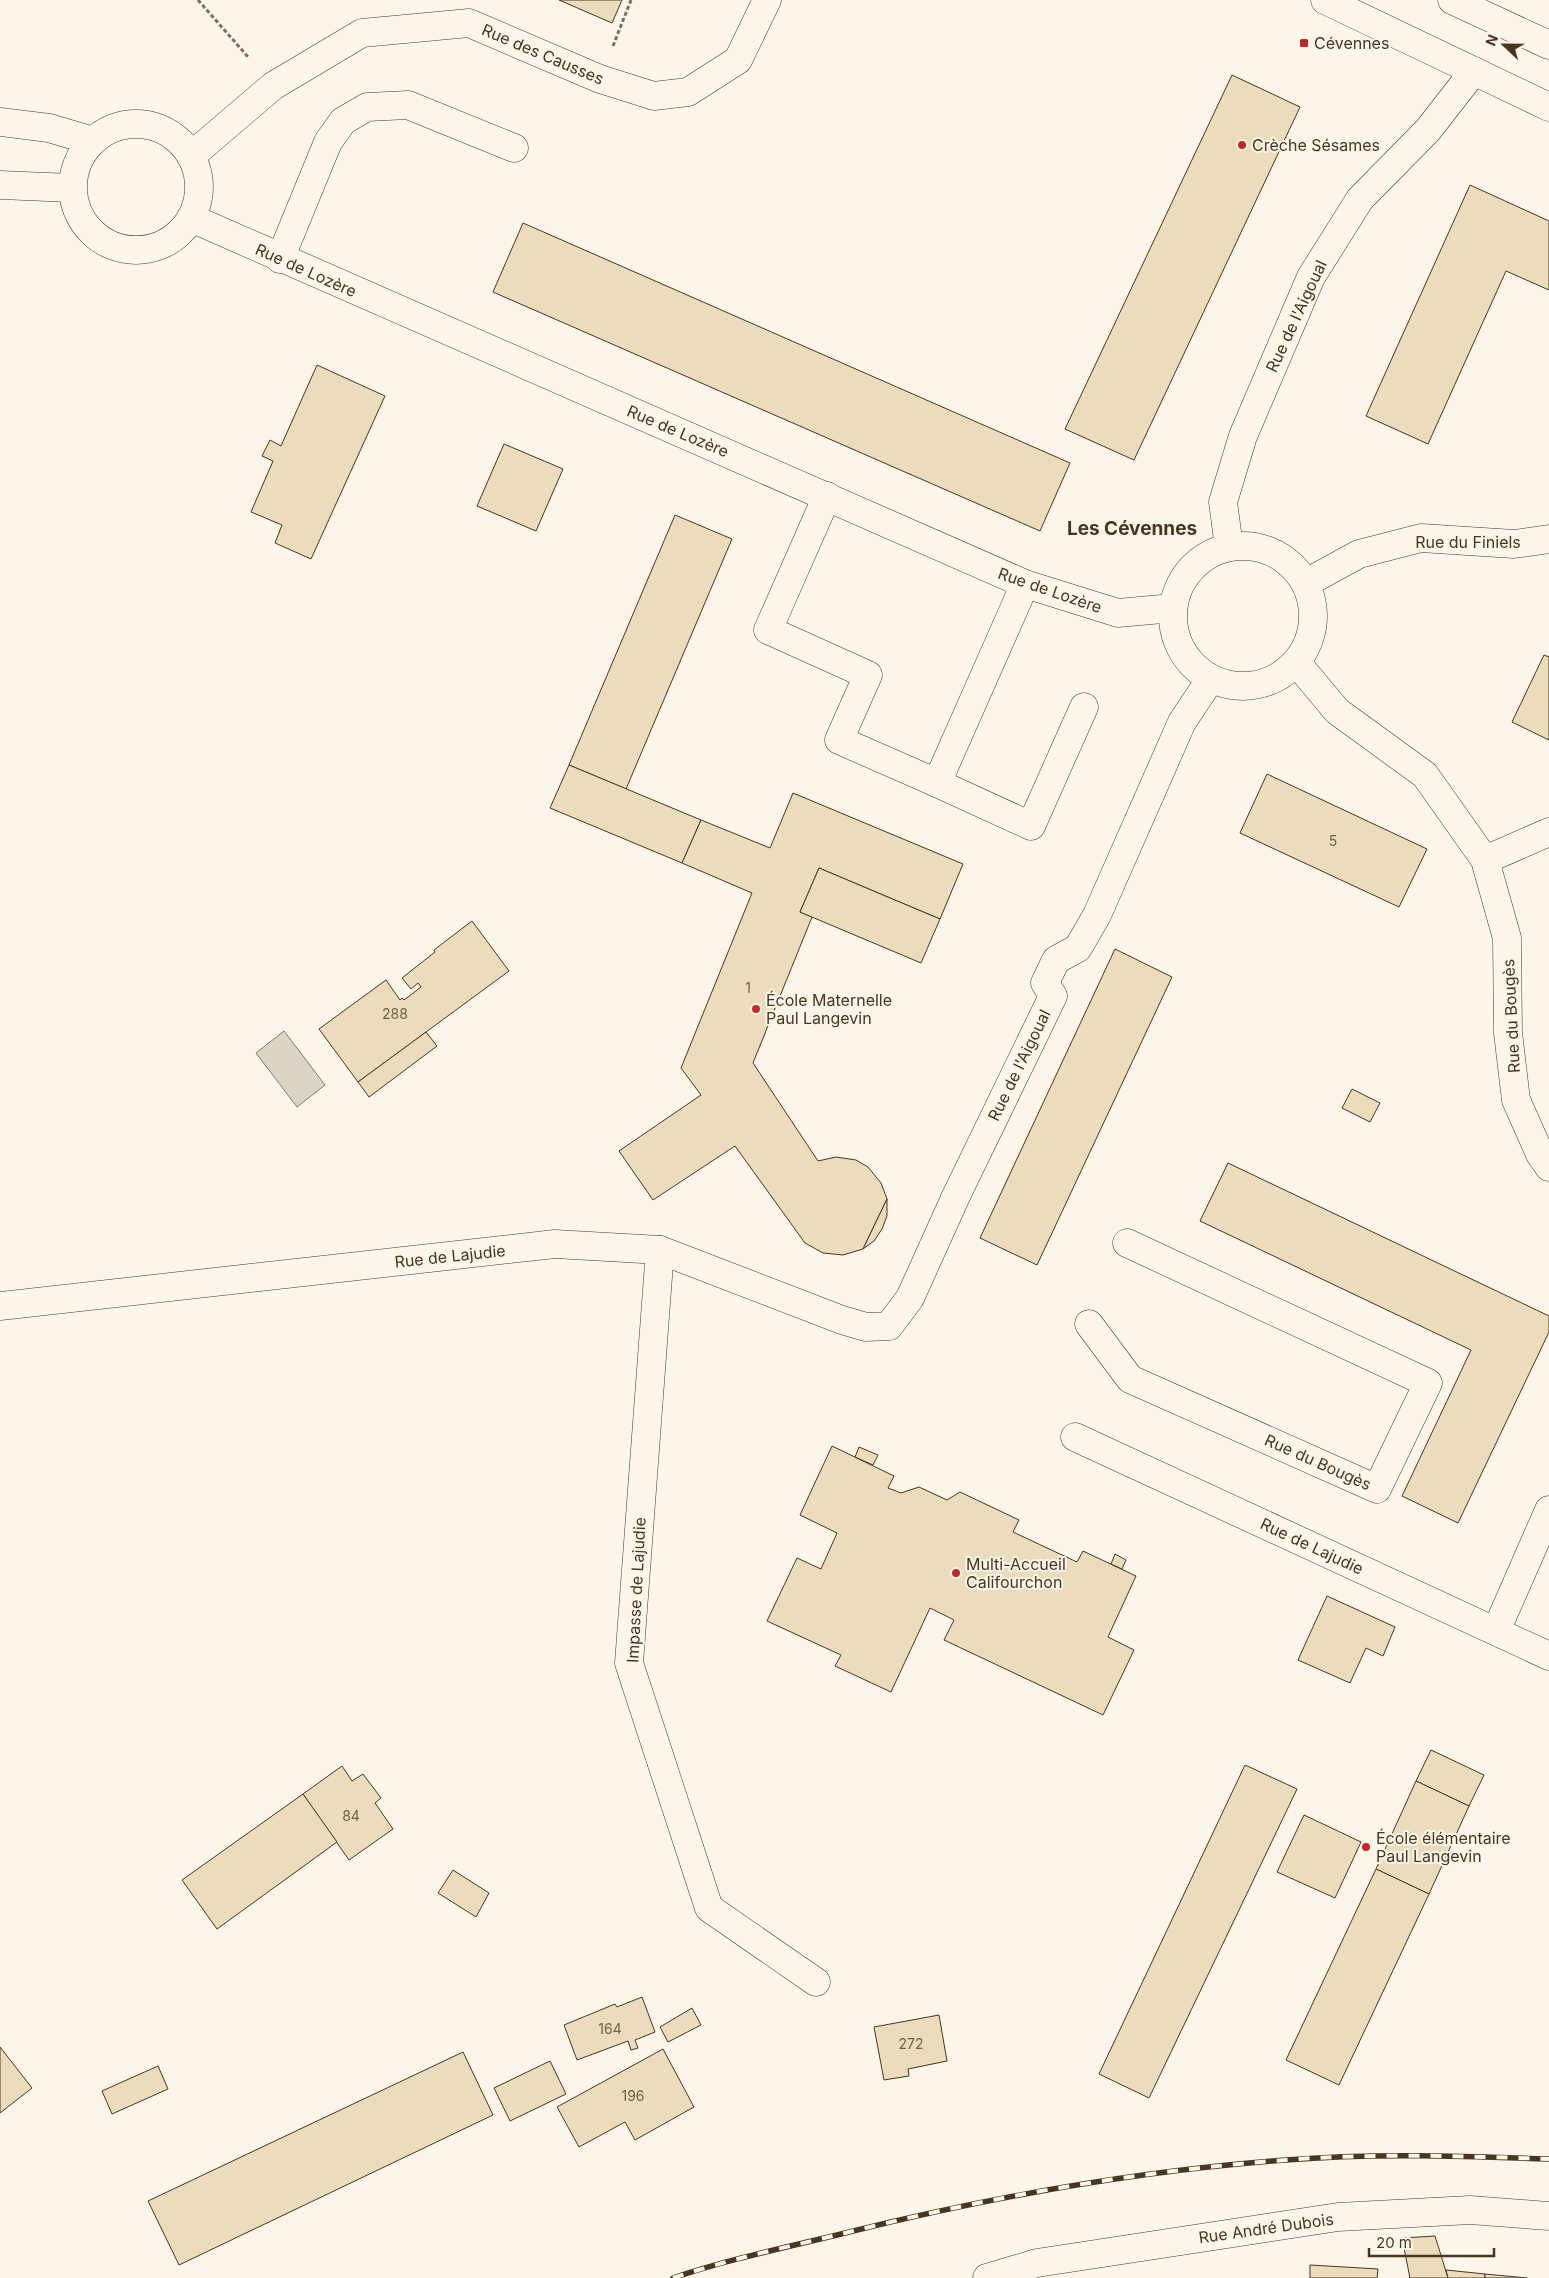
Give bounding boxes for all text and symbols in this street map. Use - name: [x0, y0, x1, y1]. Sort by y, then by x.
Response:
- street label: Rue des Causses: [479, 19, 607, 89]
- north arrow: [1479, 20, 1529, 70]
- text: N: [1482, 32, 1501, 48]
- place label: Cévennes: [1314, 33, 1389, 53]
- marker: Cévennes: [1298, 37, 1310, 49]
- place label: Crèche Sésames: [1252, 135, 1380, 155]
- marker: Crèche Sésames: [1236, 139, 1248, 151]
- street label: Rue de Lozère: [252, 239, 360, 301]
- street label: Rue de l'Aigoual: [1261, 257, 1331, 375]
- street label: Rue de Lozère: [624, 401, 732, 461]
- district label: Les Cévennes: [1067, 517, 1197, 540]
- street label: Rue du Finiels: [1415, 532, 1521, 552]
- street label: Rue de Lozère: [995, 563, 1105, 617]
- house number: 5: [1329, 832, 1337, 849]
- street label: Rue du Bougès: [1498, 958, 1524, 1074]
- house number: 1: [745, 979, 751, 996]
- place label: École Maternelle Paul Langevin: [766, 990, 892, 1028]
- marker: École Maternelle Paul Langevin: [750, 1003, 762, 1015]
- house number: 288: [382, 1005, 408, 1022]
- street label: Rue de l'Aigoual: [983, 1006, 1055, 1124]
- street label: Rue de Lajudie: [393, 1240, 507, 1272]
- street label: Rue du Bougès: [1262, 1430, 1374, 1494]
- street label: Rue de Lajudie: [1257, 1513, 1367, 1579]
- street label: Impasse de Lajudie: [622, 1517, 650, 1663]
- place label: Multi-Accueil Califourchon: [966, 1554, 1066, 1592]
- marker: Multi-Accueil Califourchon: [950, 1567, 962, 1579]
- house number: 84: [342, 1807, 360, 1824]
- place label: École élémentaire Paul Langevin: [1376, 1828, 1511, 1866]
- marker: École élémentaire Paul Langevin: [1360, 1841, 1372, 1853]
- house number: 164: [598, 2020, 622, 2037]
- house number: 272: [899, 2035, 924, 2052]
- house number: 196: [621, 2087, 645, 2104]
- street label: Rue André Dubois: [1197, 2209, 1335, 2247]
- scale bar: [1369, 2226, 1494, 2258]
- text: 20 m: [1376, 2233, 1412, 2252]

